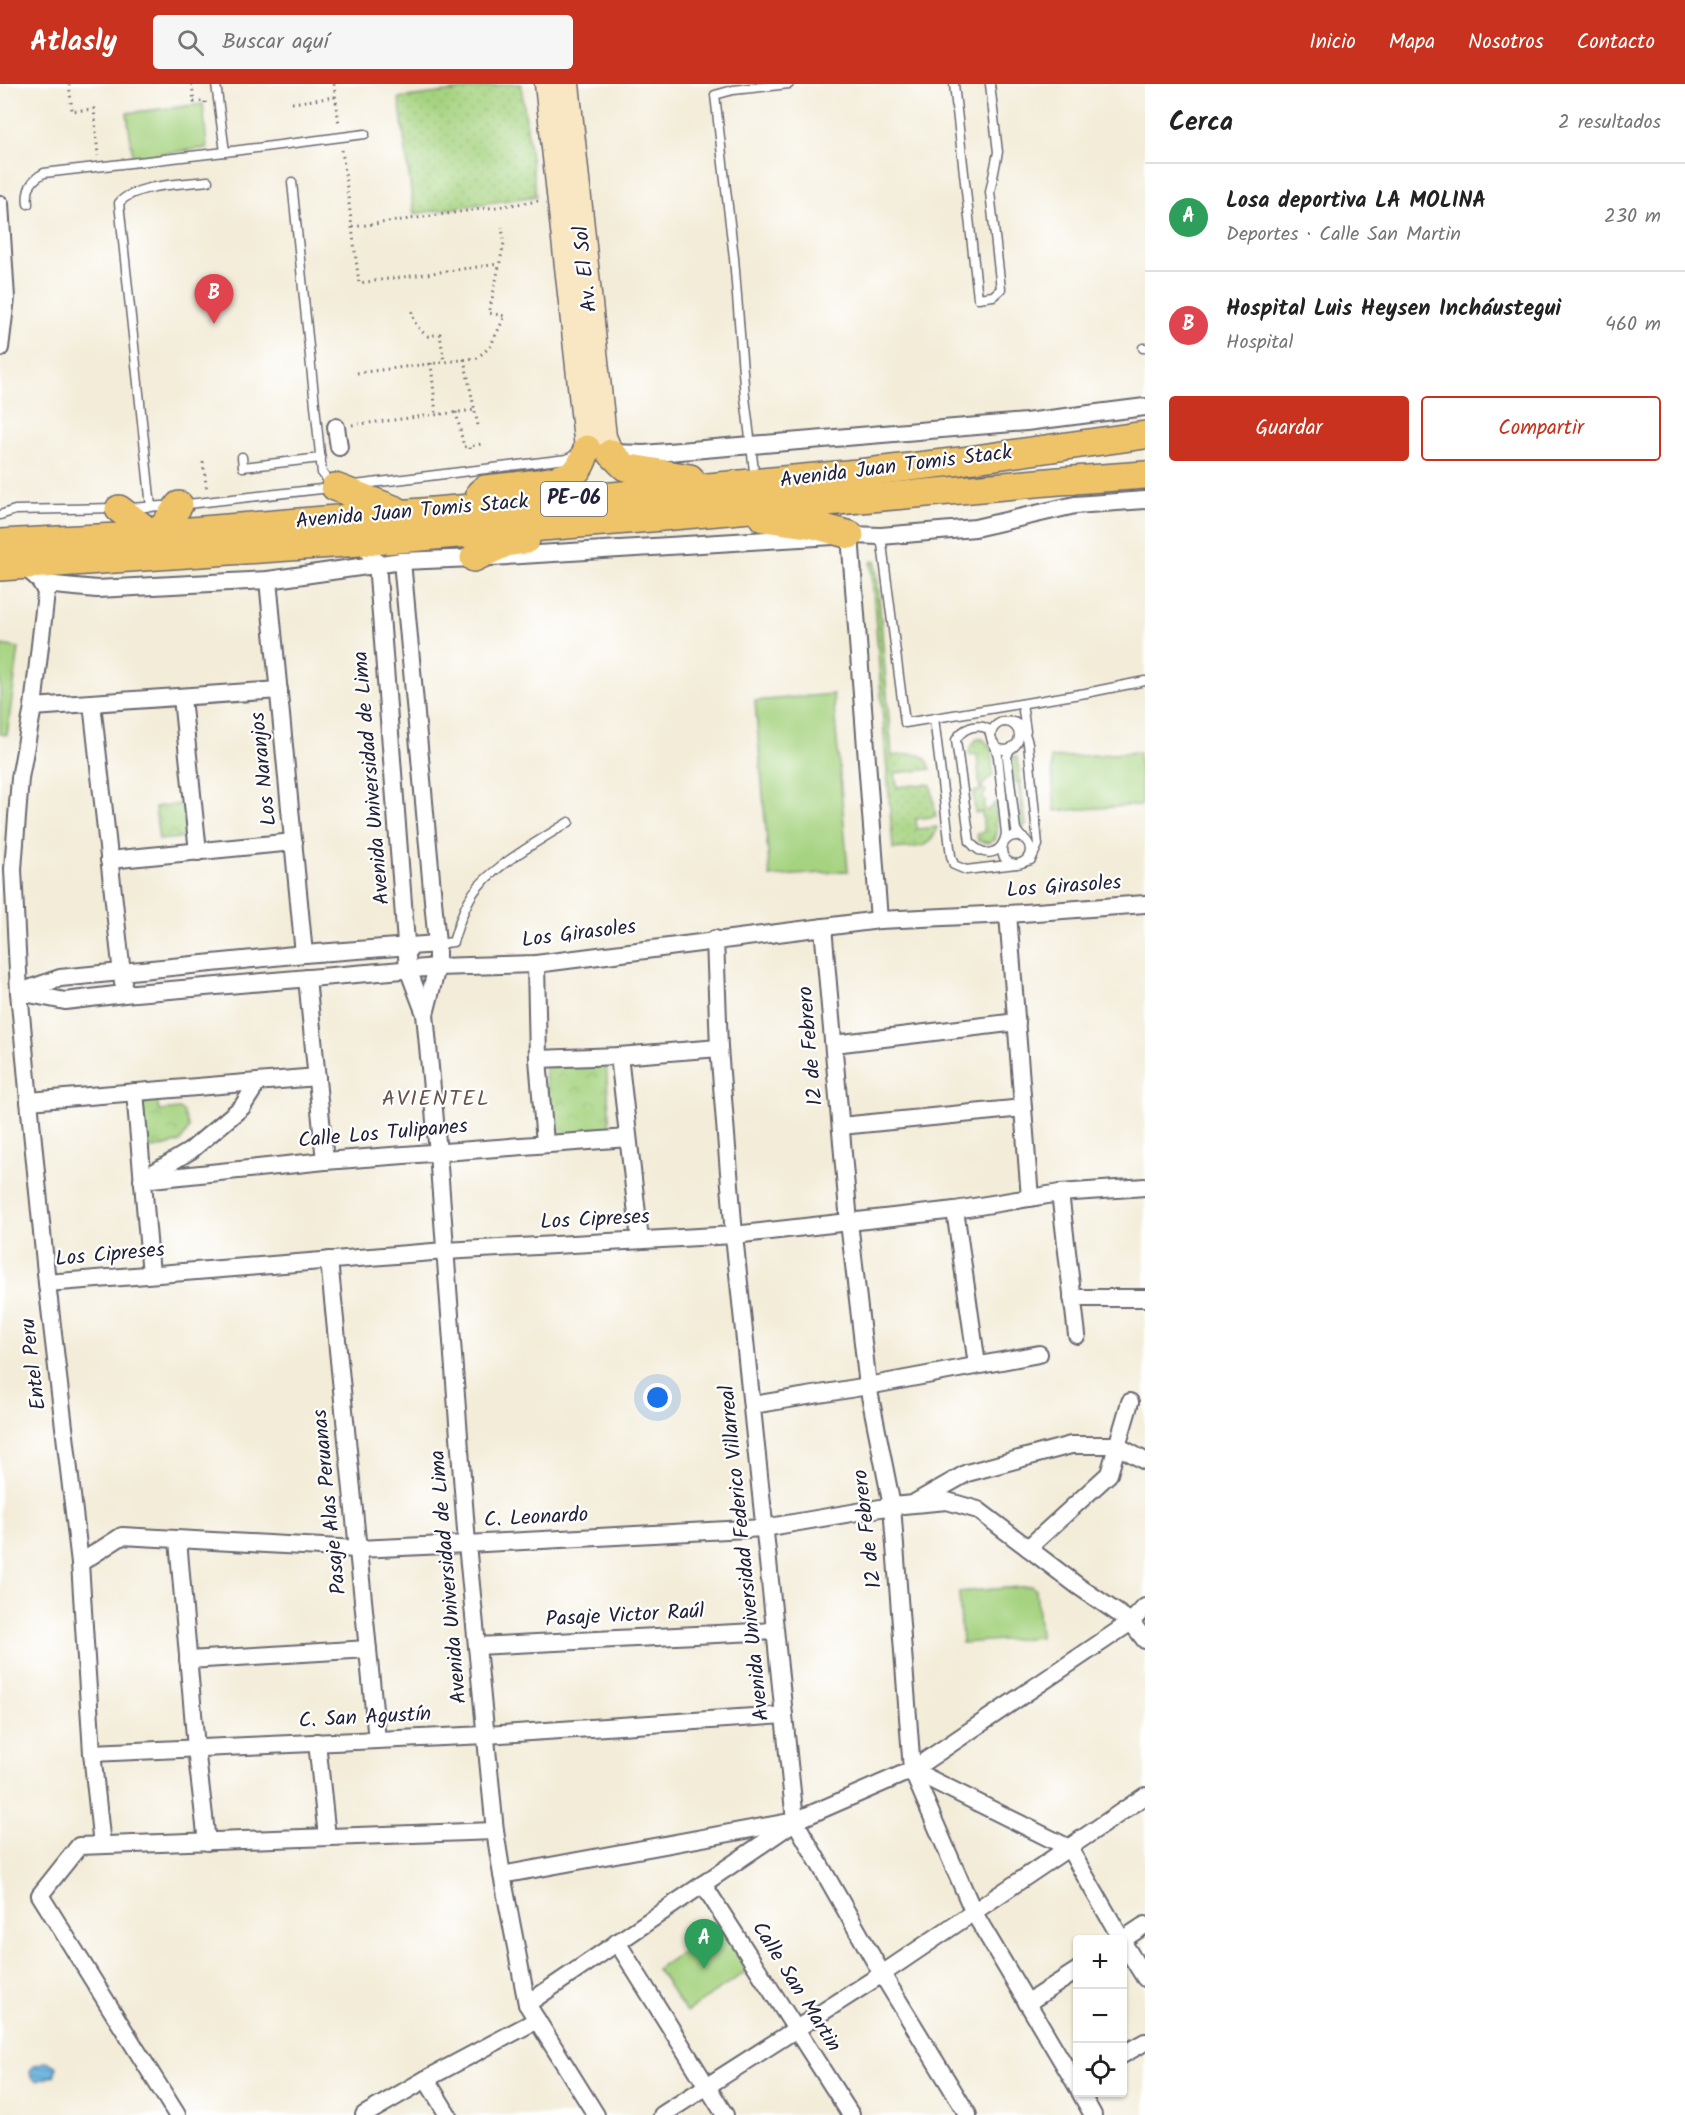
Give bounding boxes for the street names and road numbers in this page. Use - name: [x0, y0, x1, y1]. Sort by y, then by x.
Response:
- street label: Av. El Sol: [565, 224, 607, 314]
- street label: Avenida Juan Tomis Stack: [778, 436, 1014, 498]
- road number: PE-06: [541, 482, 607, 516]
- street label: Avenida Juan Tomis Stack: [294, 485, 530, 539]
- street label: Avenida Universidad de Lima: [344, 650, 400, 906]
- street label: Los Naranjos: [242, 710, 286, 828]
- street label: Los Girasoles: [1005, 867, 1123, 907]
- street label: Los Girasoles: [520, 911, 638, 957]
- street label: 12 de Febrero: [789, 985, 833, 1107]
- street label: Calle Los Tulipanes: [297, 1110, 469, 1158]
- street label: Los Cipreses: [539, 1201, 651, 1239]
- street label: Los Cipreses: [54, 1234, 166, 1276]
- street label: Entel Peru: [12, 1316, 56, 1412]
- street label: Avenida Universidad Federico Villarreal: [711, 1383, 779, 1723]
- street label: Pasaje Alas Peruanas: [304, 1408, 356, 1596]
- street label: Avenida Universidad de Lima: [421, 1449, 477, 1705]
- street label: 12 de Febrero: [844, 1467, 892, 1591]
- street label: C. Leonardo: [483, 1499, 589, 1537]
- street label: Pasaje Victor Raúl: [545, 1595, 705, 1637]
- street label: C. San Agustín: [298, 1698, 432, 1738]
- street label: Calle San Martin: [743, 1915, 849, 2059]

